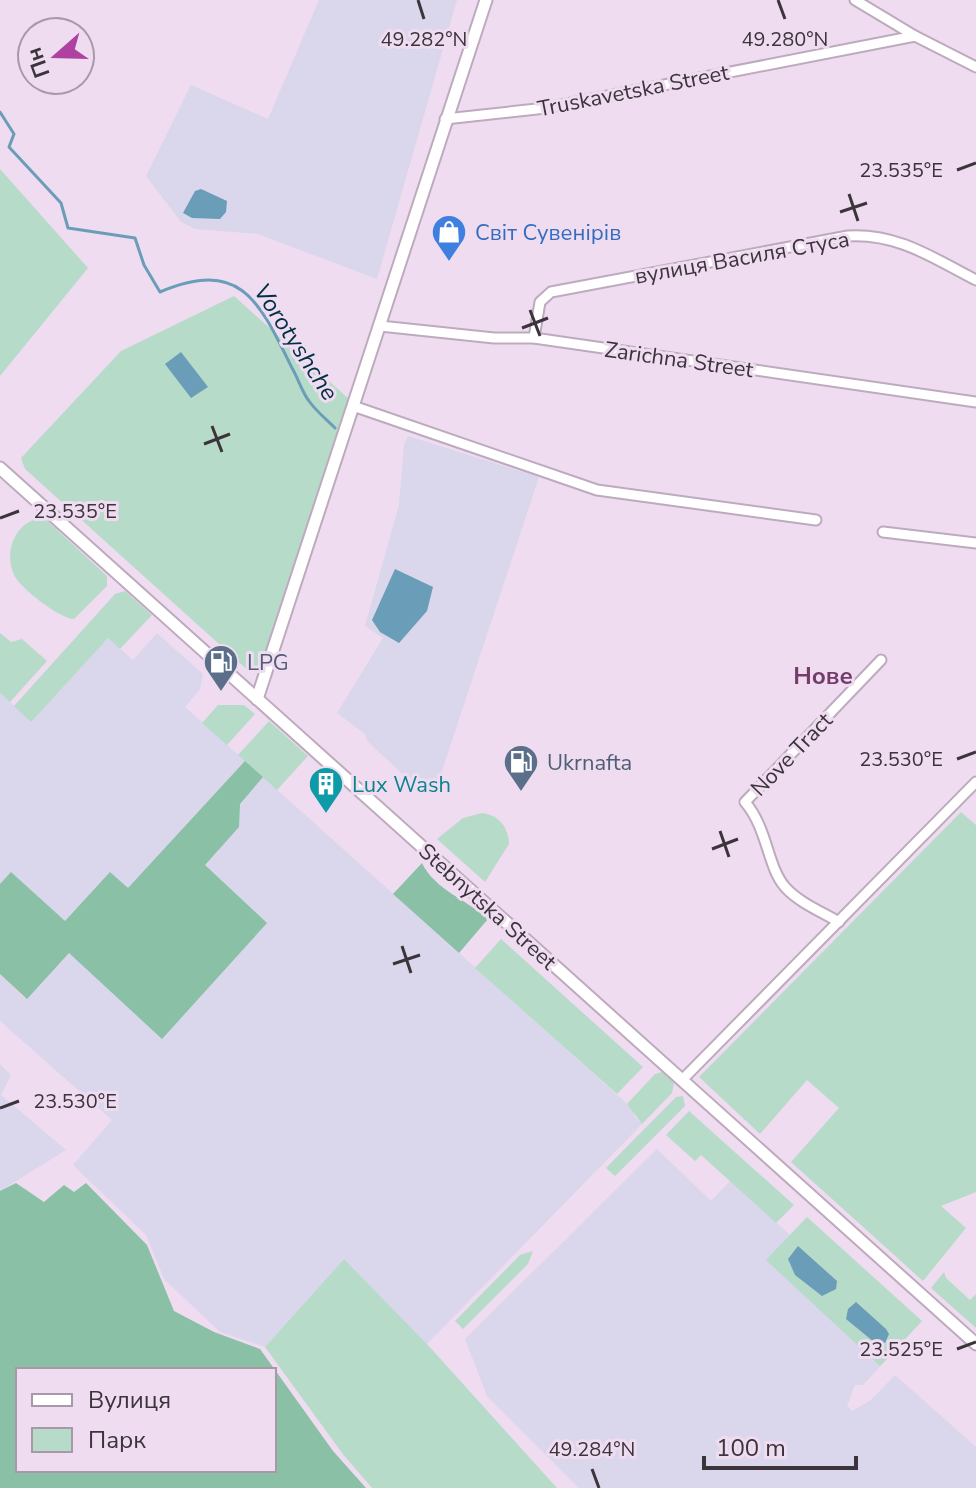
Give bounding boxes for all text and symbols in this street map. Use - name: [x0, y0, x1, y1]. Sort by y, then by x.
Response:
- north arrow: [16, 16, 96, 96]
- text: 49.282°N: [381, 26, 467, 53]
- text: 49.280°N: [742, 26, 828, 53]
- text: Пн: [19, 43, 57, 82]
- street label: Truskavetska Street: [535, 58, 732, 124]
- text: 23.535°E: [859, 157, 943, 184]
- shop icon: Світ Сувенірів: [430, 213, 468, 263]
- place label: Світ Сувенірів: [475, 218, 621, 248]
- street label: вулиця Василя Стуса: [633, 224, 852, 292]
- water label: Vorotyshche: [246, 277, 346, 407]
- street label: Zarichna Street: [603, 335, 755, 385]
- text: 23.535°E: [33, 498, 117, 525]
- fuel station icon: LPG: [202, 643, 240, 693]
- place label: LPG: [247, 648, 289, 678]
- district label: Нове: [793, 660, 853, 692]
- street label: Nove Tract: [744, 706, 839, 803]
- fuel station icon: Ukrnafta: [502, 743, 540, 793]
- text: 23.530°E: [859, 746, 943, 773]
- place label: Ukrnafta: [547, 748, 632, 778]
- building icon: Lux Wash: [307, 765, 345, 815]
- place label: Lux Wash: [352, 770, 451, 800]
- street label: Stebnytska Street: [412, 837, 563, 977]
- text: 23.530°E: [33, 1088, 117, 1115]
- text: 23.525°E: [859, 1336, 943, 1363]
- legend: [16, 1368, 276, 1472]
- text: Вулиця: [88, 1384, 171, 1416]
- scale bar: [704, 1420, 856, 1470]
- text: Парк: [88, 1424, 146, 1456]
- text: 100 m: [716, 1432, 786, 1464]
- text: 49.284°N: [549, 1436, 635, 1463]

